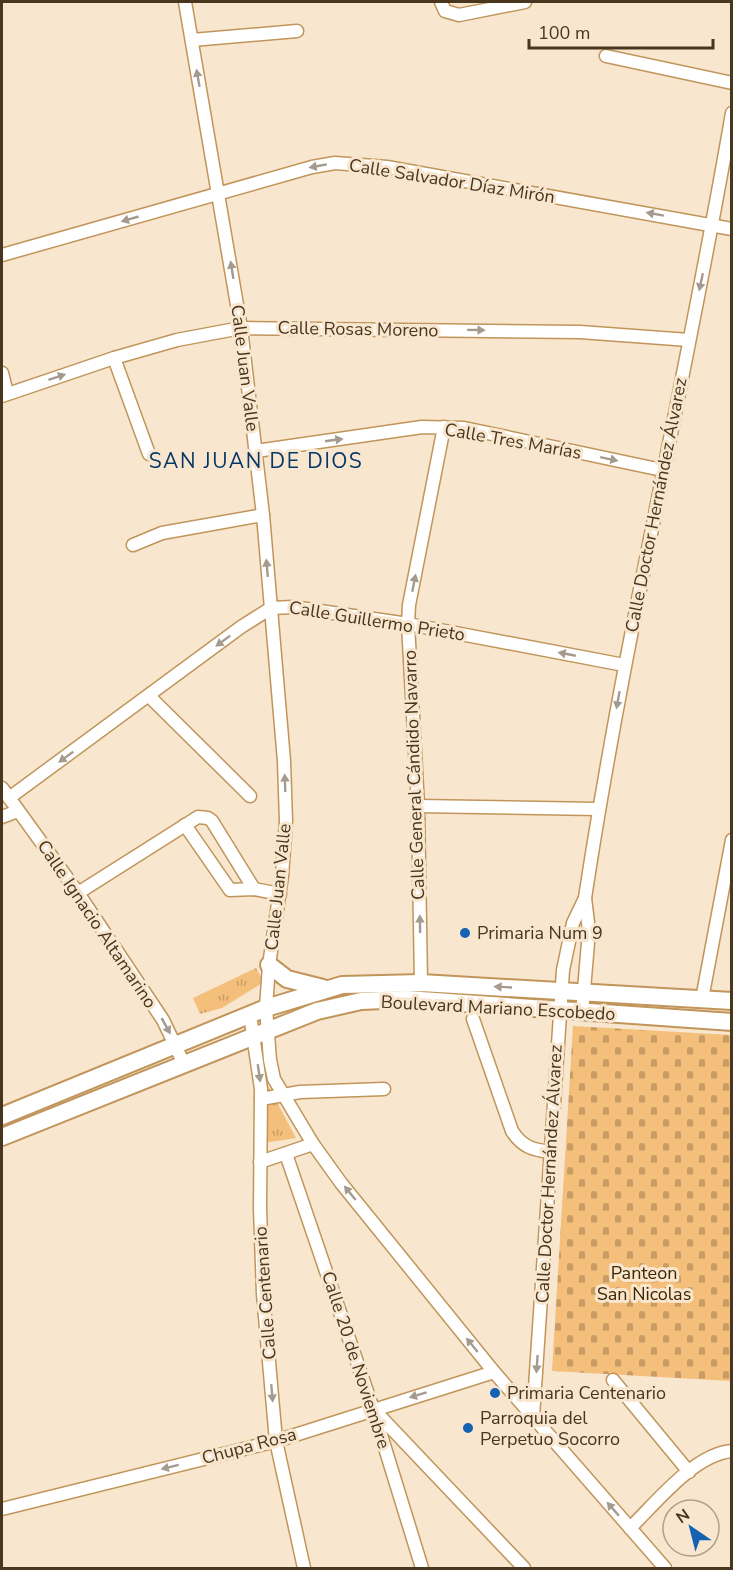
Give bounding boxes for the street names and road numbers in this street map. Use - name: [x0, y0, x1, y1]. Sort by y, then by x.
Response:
- street label: Calle Salvador Díaz Mirón: [347, 153, 557, 209]
- street label: Calle Juan Valle: [225, 303, 265, 433]
- street label: Calle Rosas Moreno: [277, 316, 439, 342]
- street label: Calle Doctor Hernández Álvarez: [620, 376, 692, 634]
- street label: Calle Tres Marías: [443, 417, 583, 465]
- street label: Calle Guillermo Prieto: [287, 595, 467, 647]
- street label: Calle General Cándido Navarro: [398, 650, 430, 900]
- street label: Calle Juan Valle: [259, 822, 297, 952]
- street label: Calle Ignacio Altamarino: [32, 835, 162, 1013]
- street label: Boulevard Mariano Escobedo: [380, 990, 616, 1026]
- street label: Calle Doctor Hernández Álvarez: [530, 1044, 568, 1304]
- street label: Calle Centenario: [248, 1226, 282, 1360]
- street label: Calle 20 de Noviembre: [316, 1268, 396, 1452]
- street label: Chupa Rosa: [199, 1422, 299, 1470]

